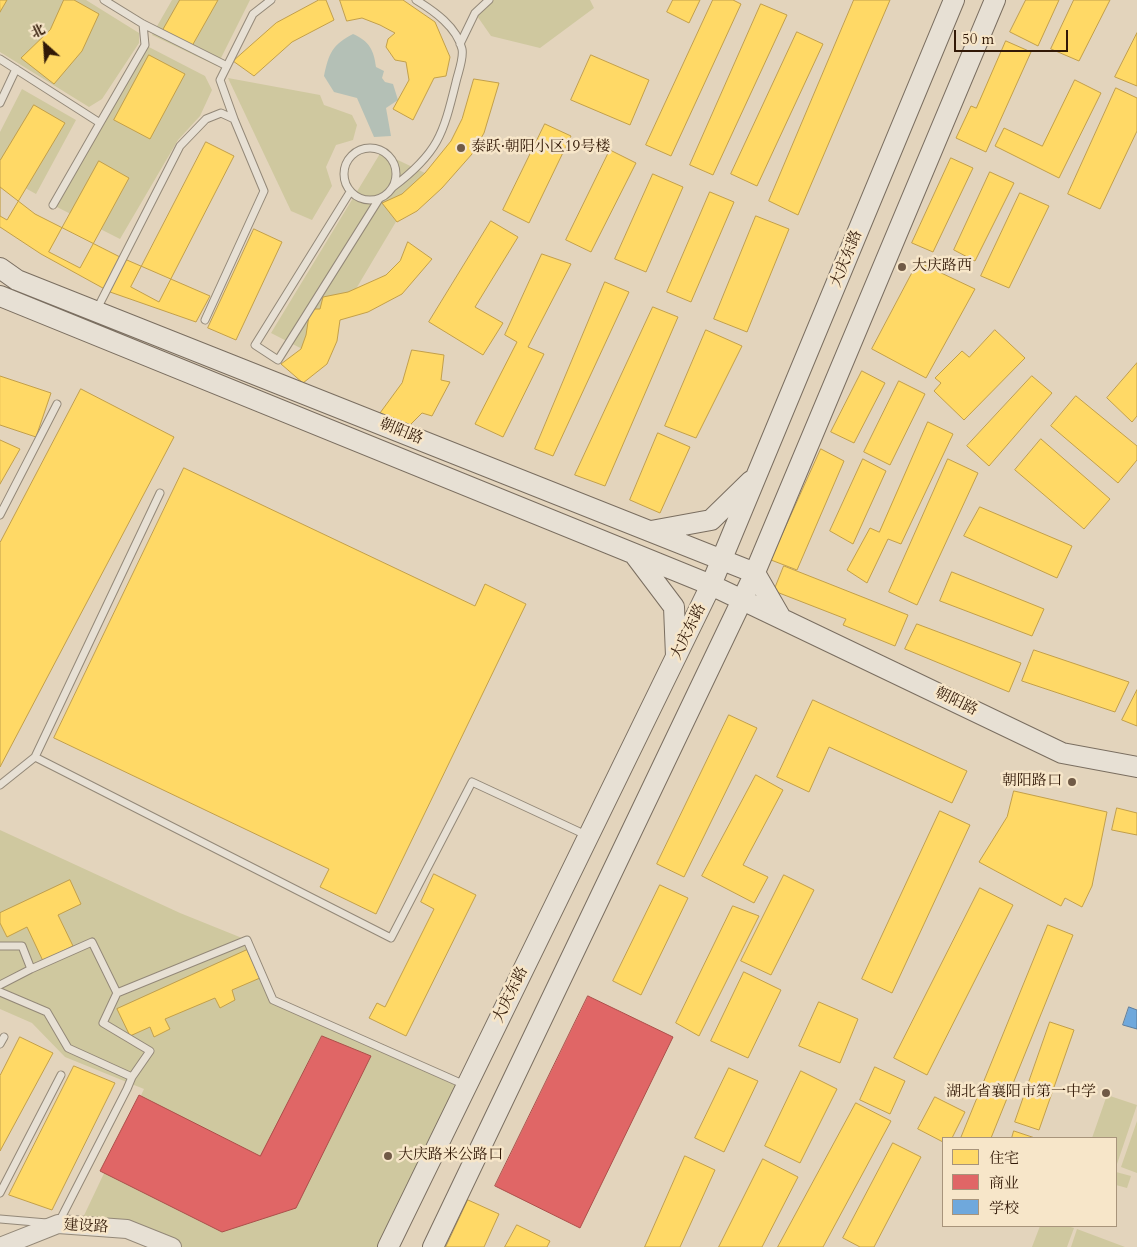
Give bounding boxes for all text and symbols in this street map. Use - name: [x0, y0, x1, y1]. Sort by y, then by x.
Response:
- text: 北: [28, 19, 49, 43]
- north arrow: [20, 20, 70, 70]
- scale bar: [957, 20, 1071, 52]
- text: 50 m: [962, 29, 994, 49]
- place label: 泰跃·朝阳小区19号楼: [471, 139, 610, 157]
- marker: 泰跃·朝阳小区19号楼: [455, 142, 467, 154]
- street label: 大庆东路: [827, 228, 867, 290]
- place label: 大庆路西: [912, 258, 972, 276]
- marker: 大庆路西: [896, 261, 908, 273]
- street label: 朝阳路: [377, 415, 425, 449]
- street label: 大庆东路: [668, 601, 710, 663]
- street label: 朝阳路: [932, 684, 980, 720]
- place label: 朝阳路口: [1002, 773, 1062, 791]
- marker: 朝阳路口: [1066, 776, 1078, 788]
- street label: 大庆东路: [490, 964, 532, 1026]
- place label: 湖北省襄阳市第一中学: [946, 1084, 1096, 1102]
- marker: 湖北省襄阳市第一中学: [1100, 1087, 1112, 1099]
- legend: [942, 1137, 1117, 1227]
- place label: 大庆路米公路口: [398, 1147, 503, 1165]
- text: 住宅: [989, 1148, 1019, 1168]
- marker: 大庆路米公路口: [382, 1150, 394, 1162]
- text: 商业: [989, 1173, 1019, 1193]
- text: 学校: [989, 1198, 1019, 1218]
- street label: 建设路: [63, 1217, 109, 1237]

